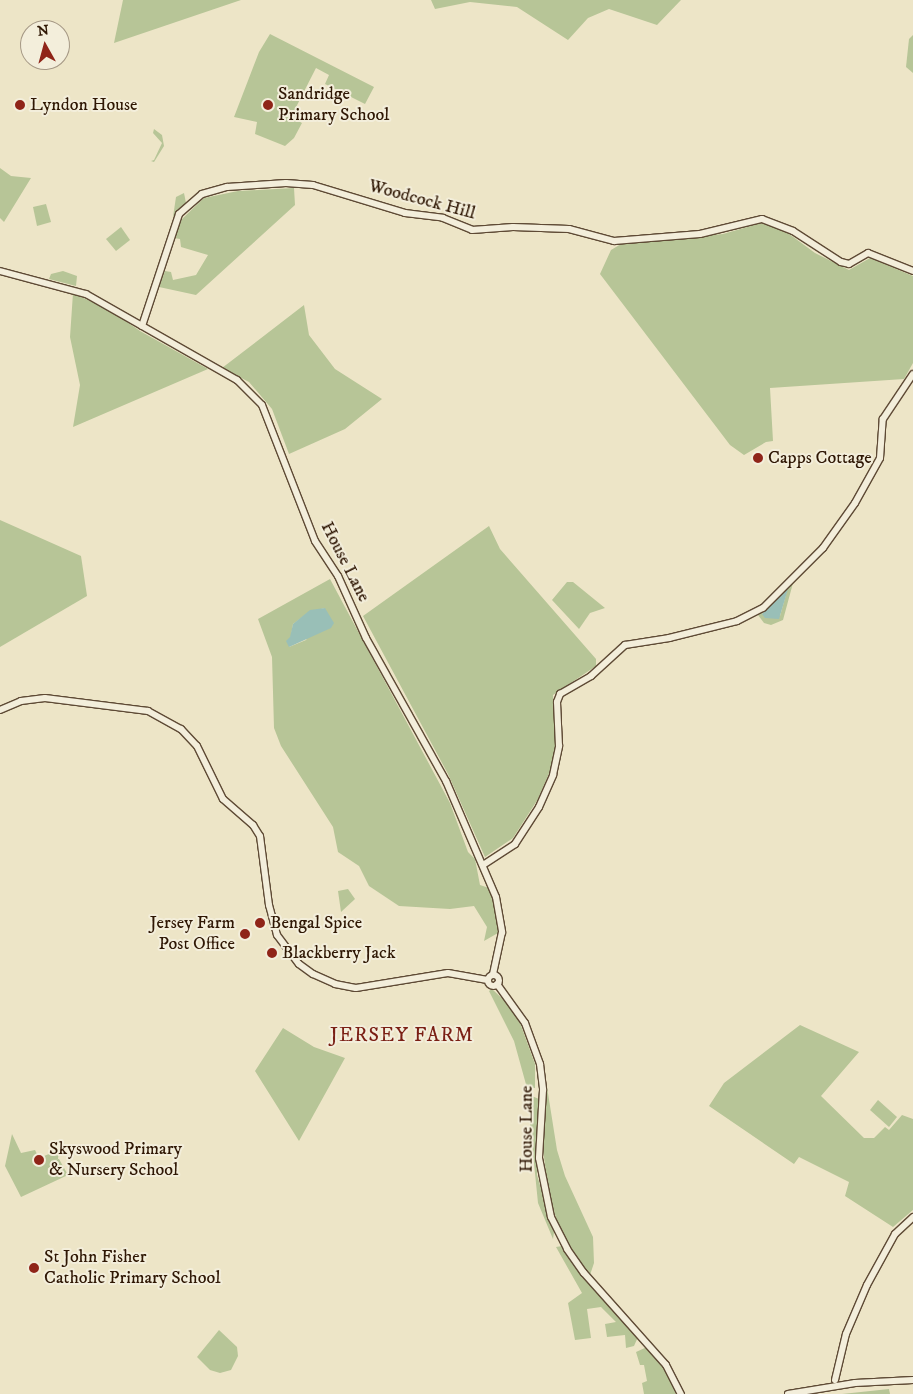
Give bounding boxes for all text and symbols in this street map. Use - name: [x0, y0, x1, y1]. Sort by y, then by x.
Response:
- north arrow: [20, 20, 70, 70]
- text: N: [36, 21, 50, 41]
- place label: Sandridge Primary School: [278, 84, 389, 126]
- place label: Lyndon House: [30, 94, 137, 116]
- marker: Lyndon House: [14, 99, 26, 111]
- marker: Sandridge Primary School: [262, 99, 274, 111]
- street label: Woodcock Hill: [366, 175, 478, 225]
- place label: Capps Cottage: [768, 447, 872, 469]
- marker: Capps Cottage: [752, 452, 764, 464]
- street label: House Lane: [316, 518, 374, 606]
- place label: Bengal Spice: [270, 912, 362, 934]
- place label: Jersey Farm Post Office: [150, 913, 235, 956]
- marker: Bengal Spice: [254, 917, 266, 929]
- marker: Jersey Farm Post Office: [239, 928, 251, 940]
- place label: Blackberry Jack: [282, 942, 396, 964]
- marker: Blackberry Jack: [266, 947, 278, 959]
- district label: JERSEY FARM: [329, 1023, 475, 1047]
- street label: House Lane: [516, 1085, 538, 1173]
- place label: Skyswood Primary & Nursery School: [49, 1139, 182, 1182]
- marker: Skyswood Primary & Nursery School: [33, 1154, 45, 1166]
- place label: St John Fisher Catholic Primary School: [44, 1247, 221, 1290]
- marker: St John Fisher Catholic Primary School: [28, 1262, 40, 1274]

